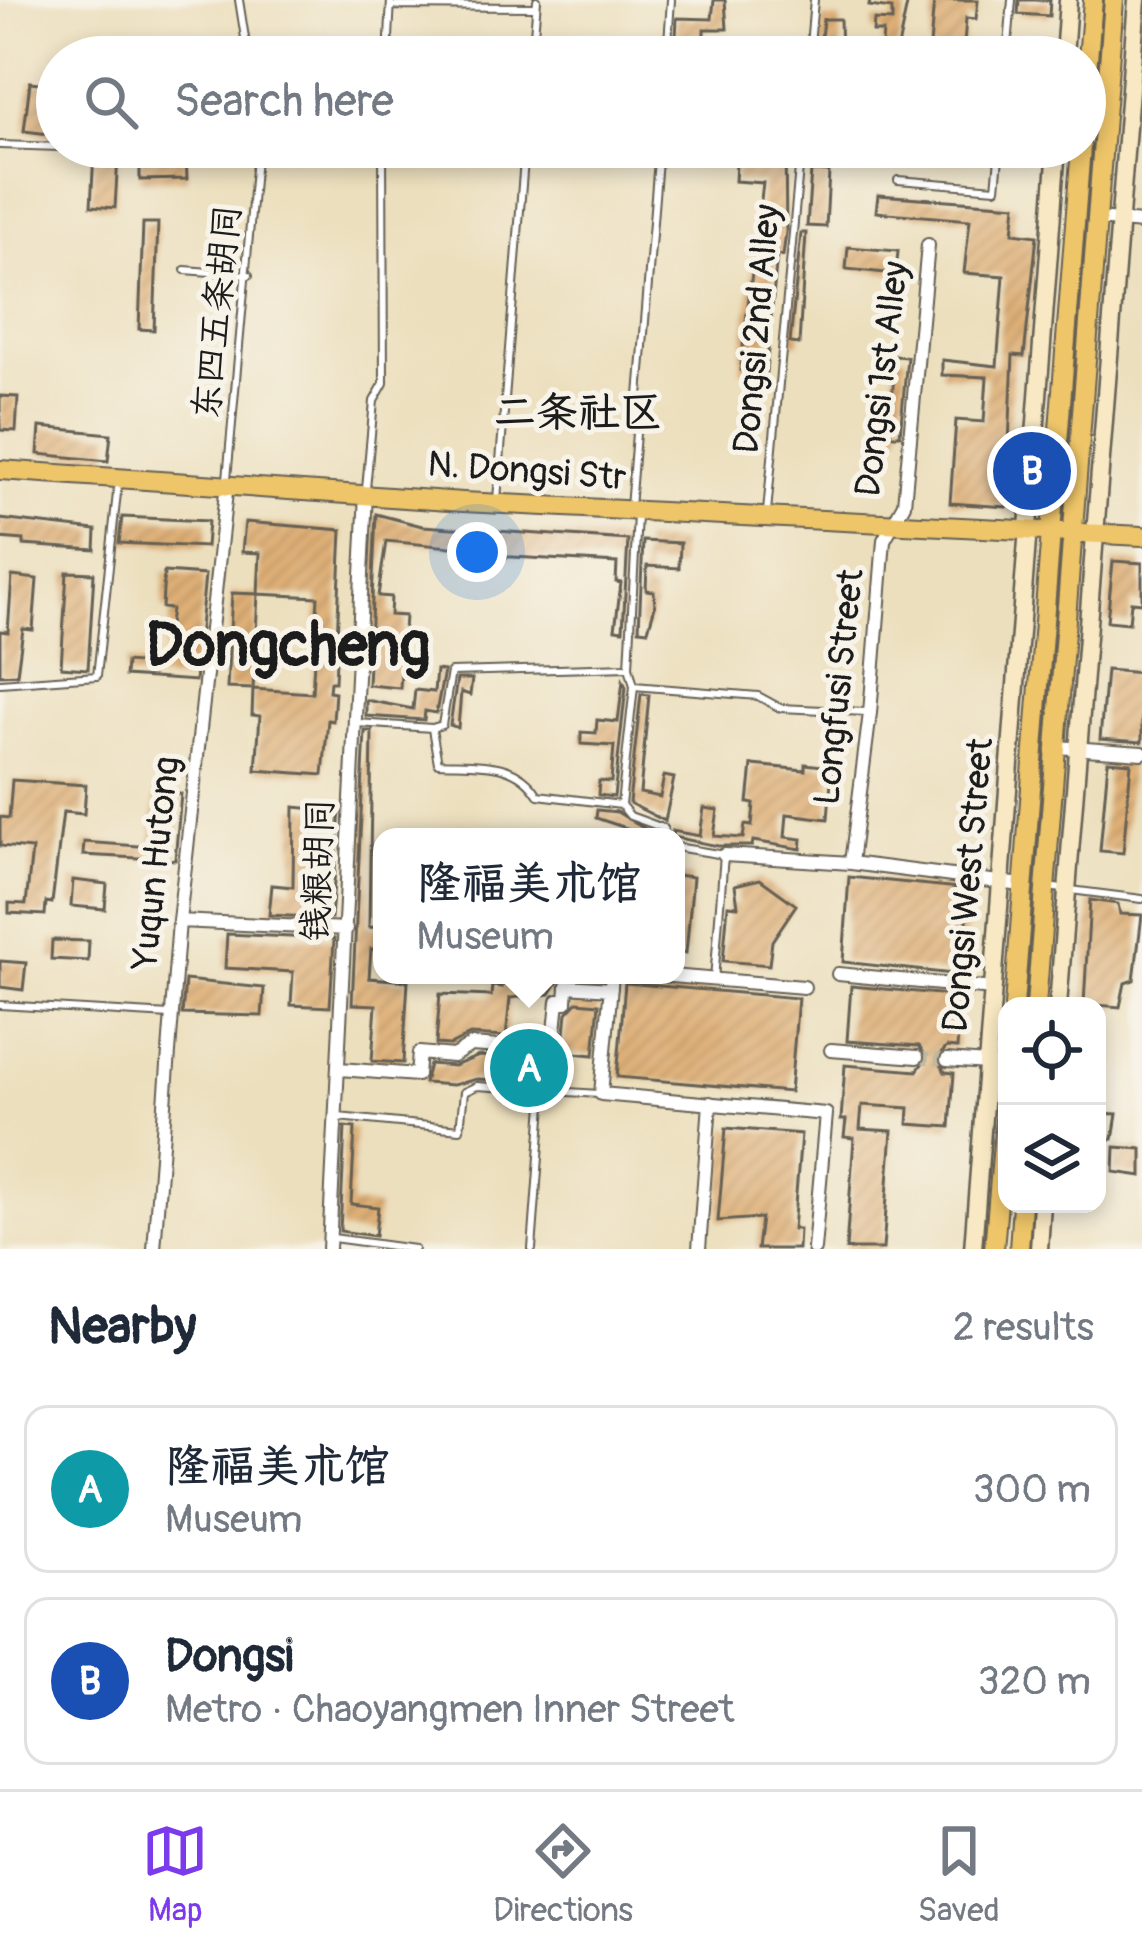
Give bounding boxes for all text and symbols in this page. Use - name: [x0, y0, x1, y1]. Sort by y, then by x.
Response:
- search box: [36, 36, 1106, 168]
- icon: search: [78, 69, 144, 135]
- text: Search here: [174, 74, 394, 130]
- street label: 东四五条胡同: [183, 202, 251, 422]
- street label: Dongsi 2nd Alley: [724, 203, 790, 455]
- street label: Dongsi 1st Alley: [845, 259, 919, 499]
- district label: 二条社区: [494, 387, 662, 439]
- pin: B: [993, 426, 1071, 516]
- street label: N. Dongsi Str: [426, 442, 628, 500]
- your location: [447, 522, 507, 582]
- street label: Longfusi Street: [804, 566, 874, 807]
- district label: Dongcheng: [146, 609, 430, 684]
- street label: Dongsi West Street: [933, 736, 1003, 1034]
- street label: Yuqun Hutong: [122, 754, 190, 973]
- street label: 钱粮胡同: [293, 797, 343, 943]
- popup: [373, 828, 685, 984]
- text: 隆福美术馆: [416, 856, 642, 912]
- text: Museum: [416, 912, 554, 961]
- map controls: [998, 997, 1106, 1213]
- button: locate: [998, 997, 1106, 1105]
- pin: A: [490, 1023, 568, 1113]
- button: layers: [998, 1105, 1106, 1213]
- text: Nearby: [48, 1295, 196, 1359]
- text: 2 results: [953, 1303, 1094, 1352]
- text: 隆福美术馆: [165, 1439, 390, 1495]
- text: A: [77, 1465, 103, 1514]
- text: 300 m: [973, 1465, 1091, 1514]
- text: Museum: [165, 1495, 302, 1544]
- text: Dongsi: [165, 1629, 293, 1685]
- text: B: [79, 1657, 101, 1706]
- text: 320 m: [978, 1657, 1091, 1706]
- text: Metro · Chaoyangmen Inner Street: [165, 1685, 735, 1734]
- tab: Map: [142, 1818, 208, 1931]
- tab: Directions: [493, 1818, 633, 1931]
- tab: Saved: [918, 1818, 1000, 1931]

